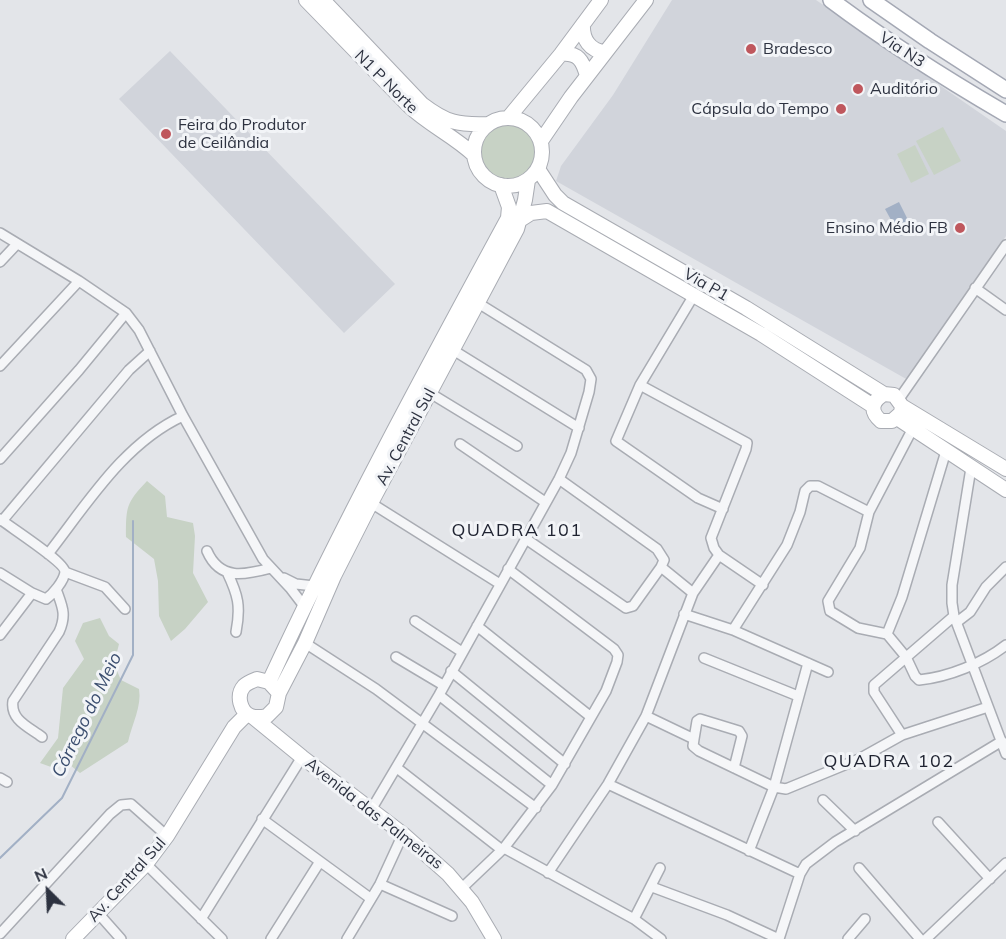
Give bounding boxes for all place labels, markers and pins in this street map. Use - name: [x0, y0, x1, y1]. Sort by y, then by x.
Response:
- place label: Bradesco: [763, 39, 832, 59]
- marker: Bradesco: [744, 42, 758, 56]
- place label: Auditório: [870, 79, 938, 99]
- marker: Auditório: [851, 82, 865, 96]
- place label: Cápsula do Tempo: [691, 99, 829, 119]
- marker: Cápsula do Tempo: [834, 102, 848, 116]
- place label: Feira do Produtor de Ceilândia: [178, 115, 306, 153]
- marker: Feira do Produtor de Ceilândia: [159, 127, 173, 141]
- place label: Ensino Médio FB: [826, 218, 948, 238]
- marker: Ensino Médio FB: [953, 221, 967, 235]

